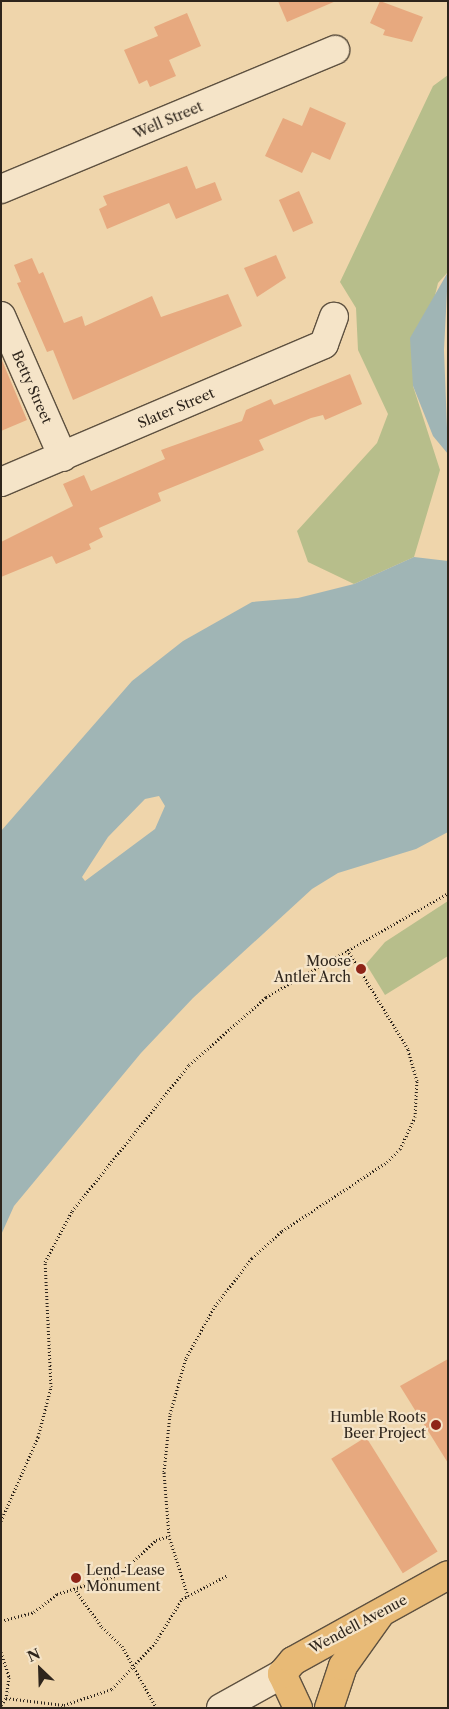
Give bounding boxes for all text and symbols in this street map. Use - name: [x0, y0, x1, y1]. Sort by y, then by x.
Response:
- street label: Well Street: [131, 98, 205, 142]
- street label: Betty Street: [8, 348, 56, 426]
- street label: Slater Street: [135, 384, 217, 432]
- place label: Moose Antler Arch: [273, 953, 351, 986]
- marker: Moose Antler Arch: [355, 963, 367, 975]
- place label: Humble Roots Beer Project: [330, 1409, 426, 1441]
- marker: Humble Roots Beer Project: [430, 1419, 442, 1431]
- place label: Lend-Lease Monument: [86, 1562, 165, 1594]
- marker: Lend-Lease Monument: [70, 1572, 82, 1584]
- street label: Wendell Avenue: [306, 1591, 410, 1657]
- north arrow: [15, 1644, 65, 1694]
- text: N: [25, 1645, 43, 1666]

